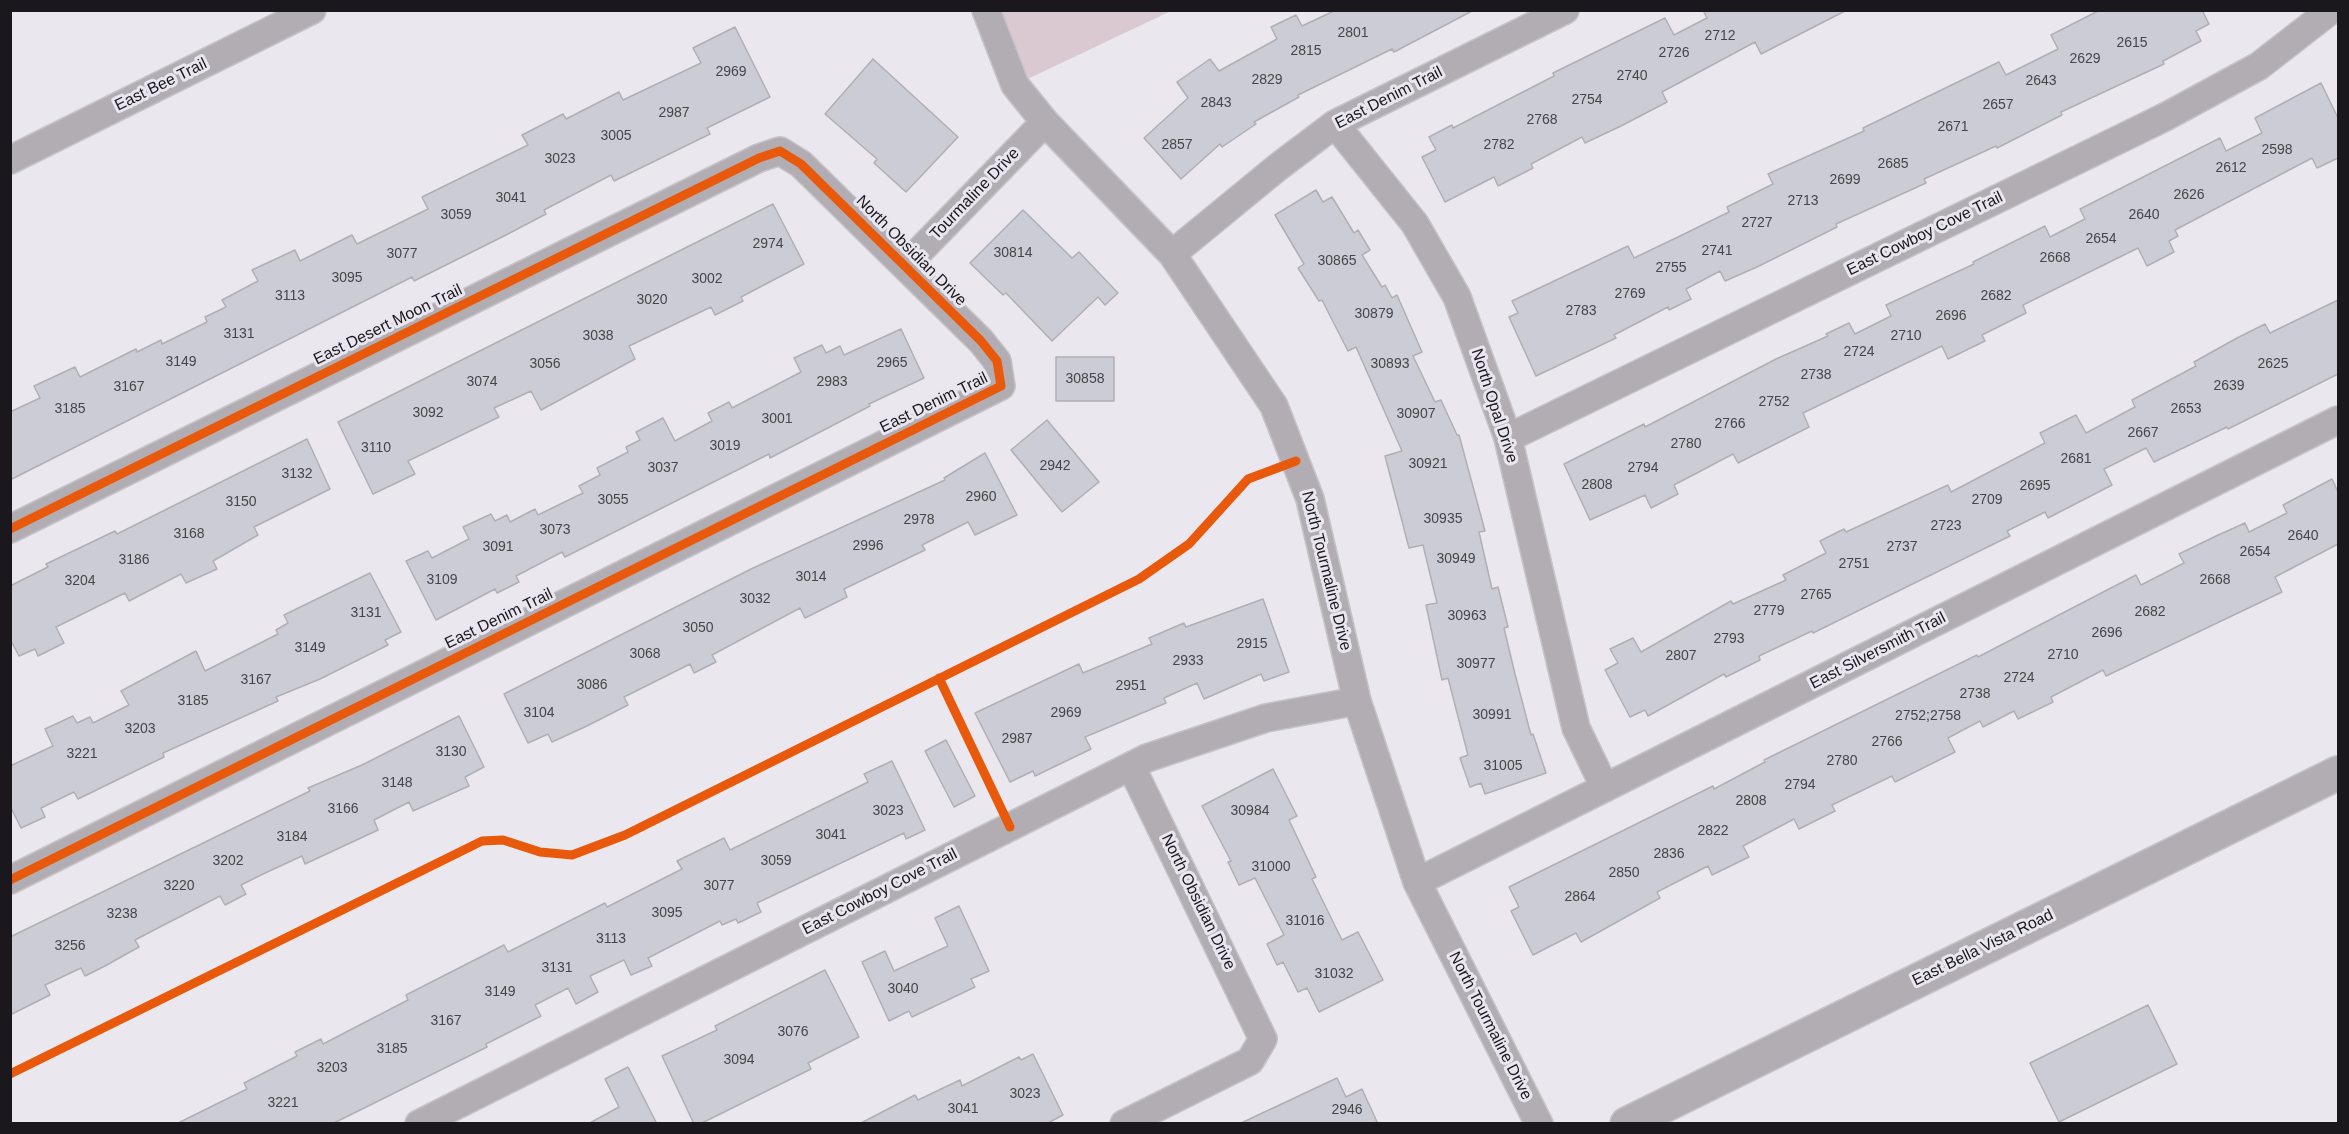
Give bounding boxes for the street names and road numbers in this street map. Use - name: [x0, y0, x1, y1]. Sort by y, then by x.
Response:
- street label: East Bee Trail: [112, 54, 210, 116]
- street label: East Denim Trail: [1332, 63, 1446, 133]
- street label: Tourmaline Drive: [926, 144, 1024, 244]
- street label: East Cowboy Cove Trail: [1844, 188, 2006, 280]
- street label: North Obsidian Drive: [852, 192, 970, 310]
- street label: East Desert Moon Trail: [311, 281, 465, 369]
- street label: North Opal Drive: [1466, 346, 1522, 466]
- street label: East Denim Trail: [877, 369, 991, 437]
- street label: North Tourmaline Drive: [1297, 489, 1355, 653]
- street label: East Denim Trail: [442, 585, 556, 653]
- street label: East Silversmith Trail: [1807, 608, 1949, 694]
- street label: North Obsidian Drive: [1157, 831, 1239, 973]
- street label: East Cowboy Cove Trail: [799, 845, 961, 939]
- street label: East Bella Vista Road: [1909, 906, 2057, 990]
- street label: North Tourmaline Drive: [1444, 949, 1536, 1103]

